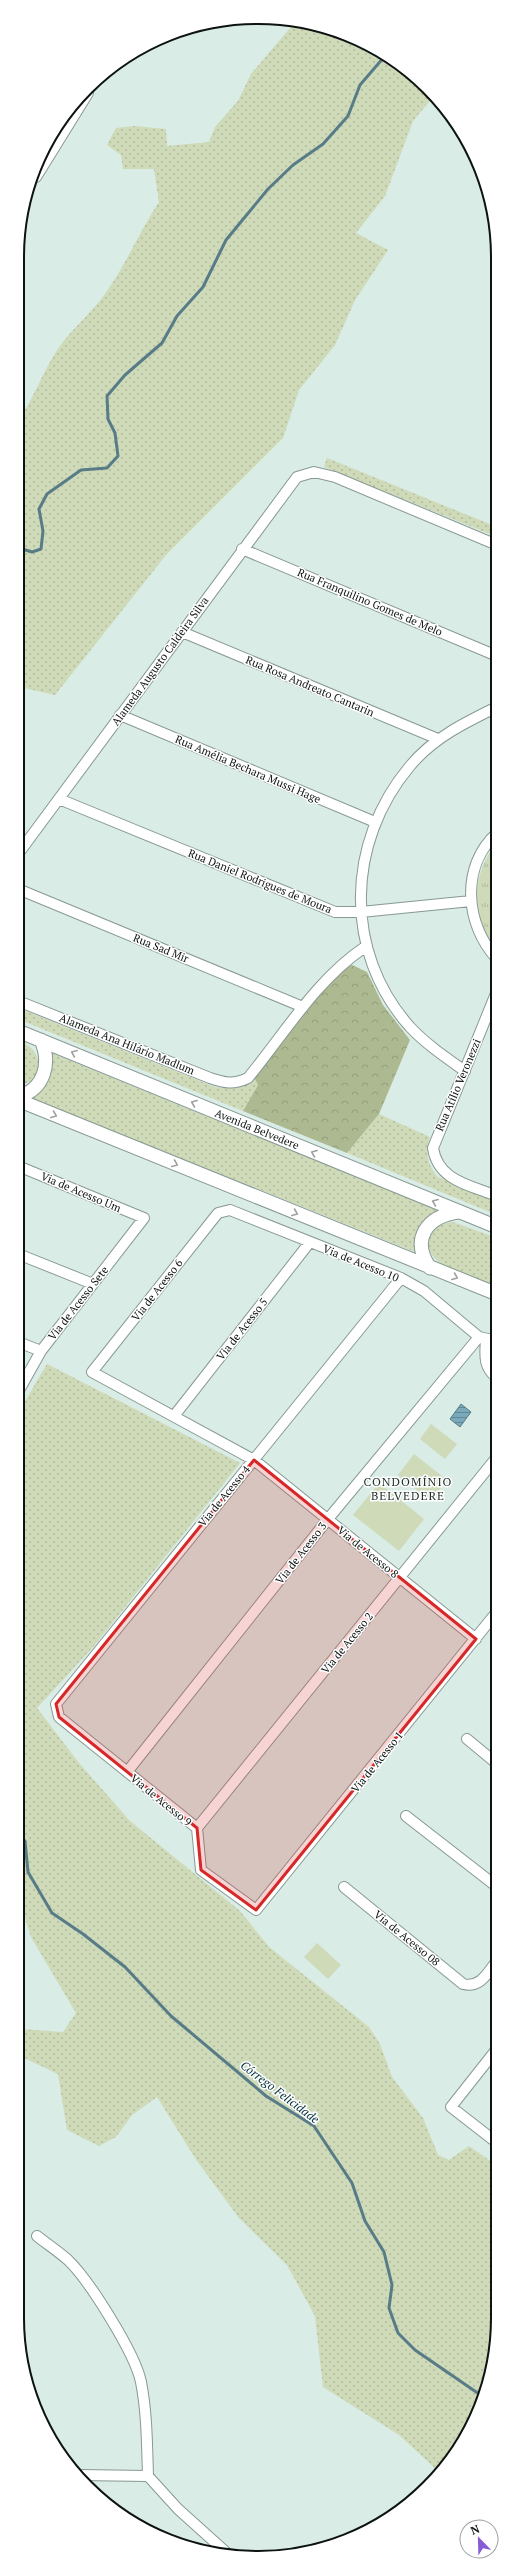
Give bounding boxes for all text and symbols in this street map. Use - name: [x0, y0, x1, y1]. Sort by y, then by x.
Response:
- street label: Rua Franquilino Gomes de Melo: [295, 565, 445, 639]
- street label: Alameda Augusto Caldeira Silva: [108, 593, 212, 728]
- street label: Rua Rosa Andreato Cantarin: [244, 653, 377, 720]
- street label: Rua Amélia Bechara Mussi Hage: [173, 732, 323, 806]
- street label: Rua Daniel Rodrigues de Moura: [186, 846, 334, 916]
- street label: Rua Sad Mir: [131, 930, 192, 966]
- street label: Alameda Ana Hilário Madlum: [57, 1010, 197, 1078]
- street label: Rua Atílio Veronezzi: [432, 1037, 484, 1133]
- one-way arrow: [71, 1050, 78, 1058]
- one-way arrow: [191, 1100, 198, 1108]
- street label: Avenida Belvedere: [213, 1106, 302, 1152]
- one-way arrow: [51, 1110, 58, 1118]
- one-way arrow: [311, 1149, 318, 1157]
- one-way arrow: [171, 1159, 178, 1167]
- street label: Via de Acesso Um: [39, 1169, 124, 1215]
- one-way arrow: [431, 1198, 438, 1206]
- one-way arrow: [292, 1208, 299, 1216]
- street label: Via de Acesso 10: [321, 1241, 401, 1285]
- street label: Via de Acesso 6: [128, 1256, 186, 1324]
- street label: Via de Acesso Sete: [45, 1263, 112, 1343]
- one-way arrow: [451, 1273, 458, 1281]
- street label: Via de Acesso 5: [213, 1295, 271, 1363]
- street label: Via de Acesso 4: [195, 1462, 253, 1530]
- district label: CONDOMÍNIO BELVEDERE: [364, 1474, 453, 1503]
- street label: Via de Acesso 3: [272, 1519, 330, 1587]
- street label: Via de Acesso 8: [334, 1523, 402, 1581]
- street label: Via de Acesso 2: [318, 1609, 376, 1677]
- street label: Via de Acesso 1: [348, 1728, 406, 1796]
- street label: Via de Acesso 9: [127, 1771, 195, 1829]
- street label: Via de Acesso 08: [371, 1907, 443, 1969]
- water label: Córrego Felicidade: [238, 2057, 323, 2127]
- north arrow: [459, 2519, 499, 2559]
- text: N: [469, 2521, 482, 2538]

